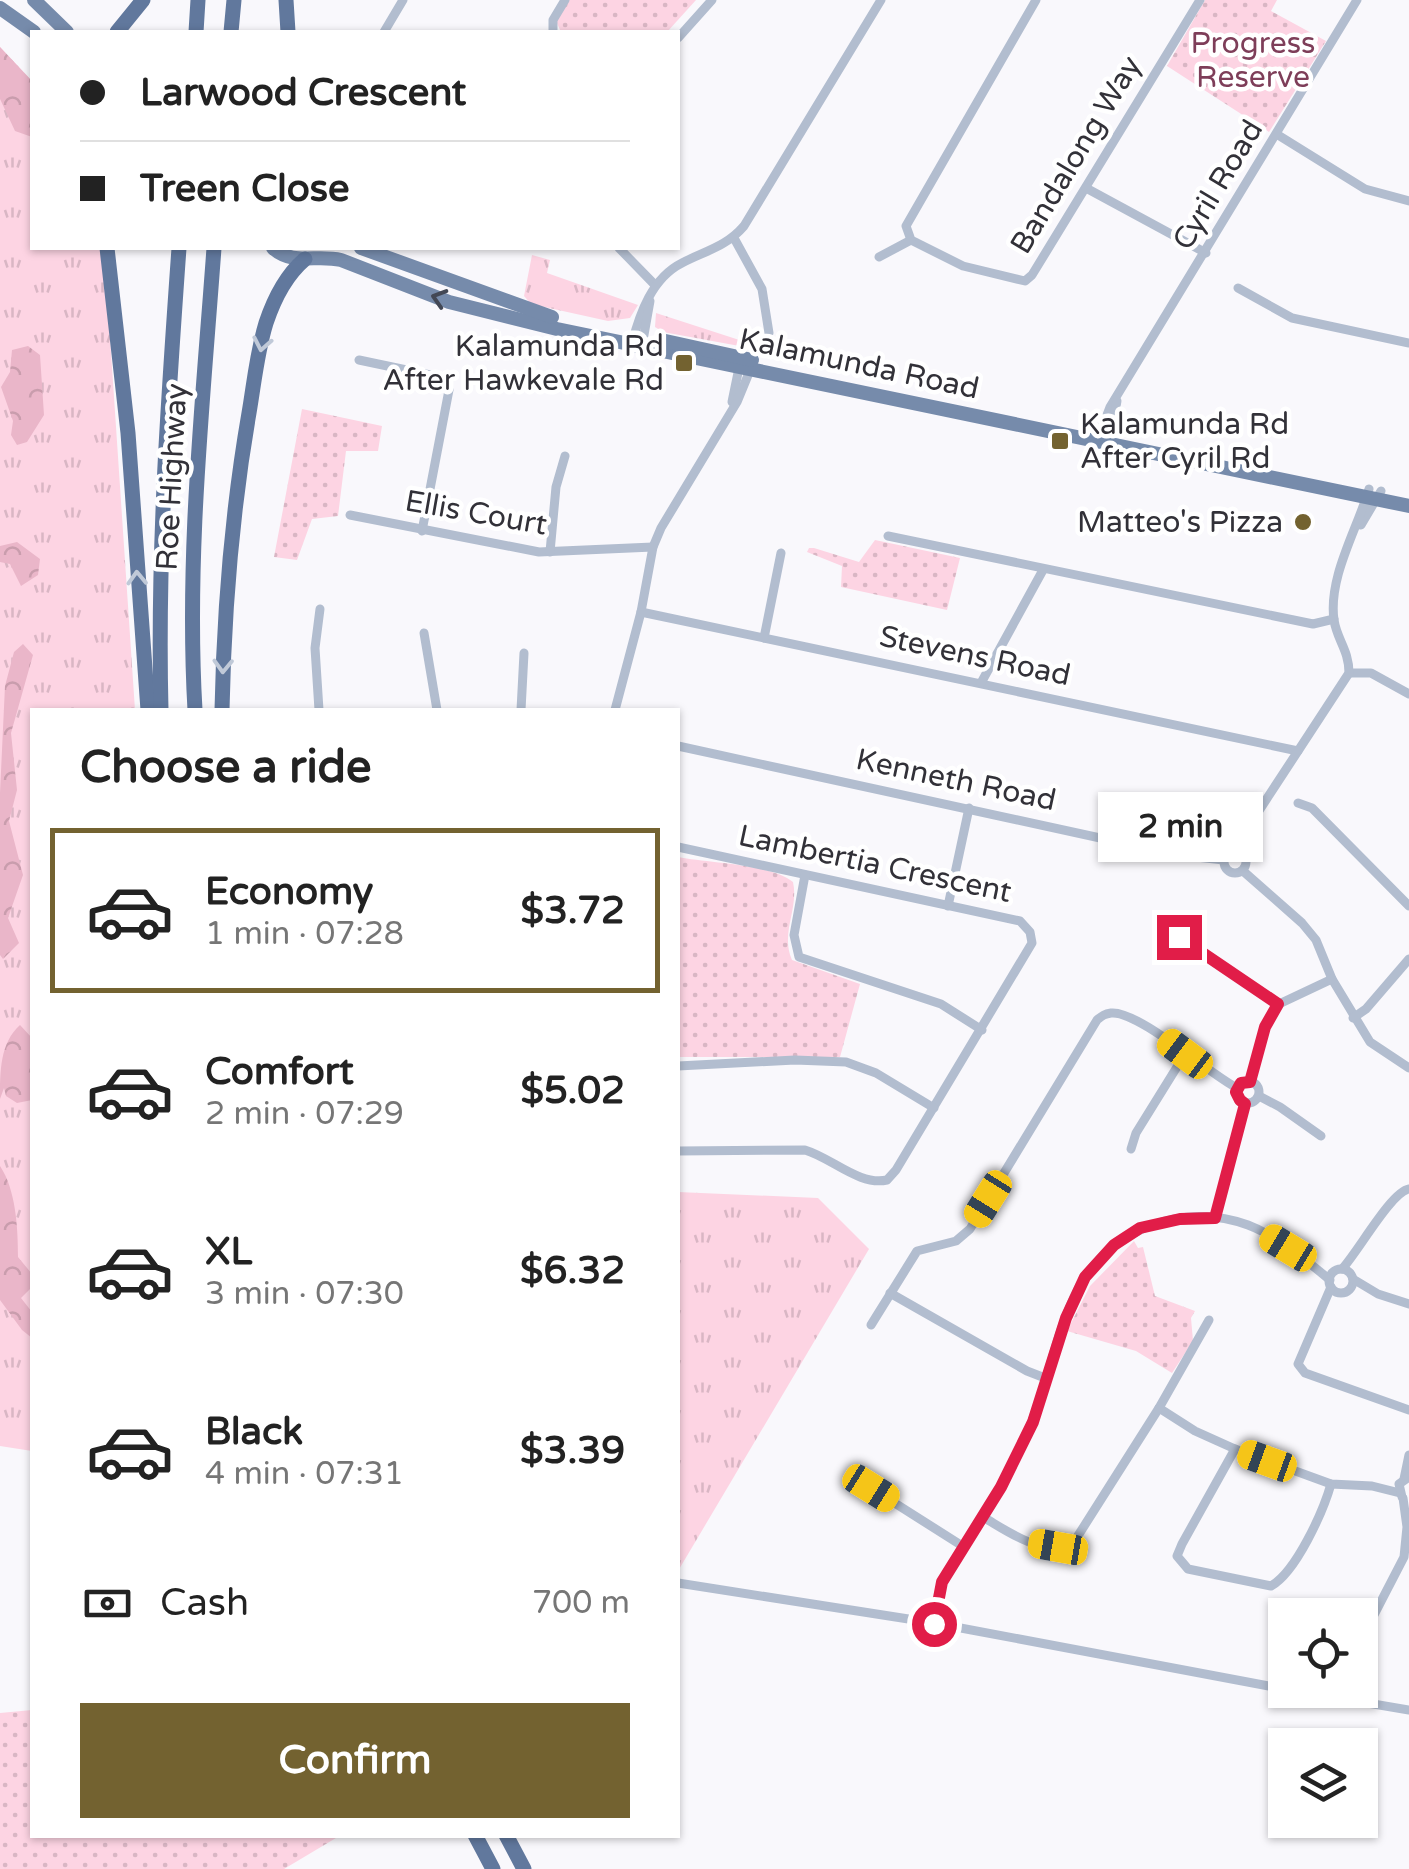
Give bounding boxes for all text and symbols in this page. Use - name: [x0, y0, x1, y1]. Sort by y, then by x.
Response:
- park label: Progress Reserve: [1191, 25, 1315, 96]
- street label: Bandalong Way: [1002, 49, 1150, 261]
- text: Larwood Crescent: [140, 70, 466, 116]
- street label: Cyril Road: [1165, 113, 1271, 257]
- text: Treen Close: [140, 166, 350, 212]
- one-way arrow: [432, 289, 449, 310]
- street label: Kalamunda Road: [736, 321, 982, 407]
- place label: Kalamunda Rd After Hawkevale Rd: [383, 328, 664, 399]
- one-way arrow: [252, 335, 273, 352]
- marker: Kalamunda Rd After Hawkevale Rd: [673, 352, 695, 374]
- street label: Roe Highway: [149, 382, 195, 572]
- place label: Kalamunda Rd After Cyril Rd: [1080, 406, 1289, 477]
- marker: Kalamunda Rd After Cyril Rd: [1049, 430, 1071, 452]
- street label: Ellis Court: [402, 482, 550, 544]
- place label: Matteo's Pizza: [1077, 504, 1283, 541]
- marker: Matteo's Pizza: [1292, 511, 1314, 533]
- one-way arrow: [127, 570, 148, 586]
- street label: Stevens Road: [876, 618, 1074, 694]
- one-way arrow: [213, 659, 234, 675]
- text: Choose a ride: [80, 741, 371, 795]
- street label: Kenneth Road: [853, 741, 1059, 819]
- callout: 2 min: [1096, 792, 1262, 862]
- text: 2 min: [1138, 808, 1223, 846]
- street label: Lambertia Crescent: [735, 817, 1015, 911]
- icon: car: [85, 866, 175, 956]
- text: Economy: [205, 869, 373, 915]
- text: $3.72: [520, 888, 625, 934]
- text: 1 min · 07:28: [205, 915, 404, 953]
- route end: [1157, 915, 1202, 960]
- car: [1152, 1024, 1218, 1084]
- icon: car: [85, 1046, 175, 1136]
- text: Comfort: [205, 1049, 354, 1095]
- text: $5.02: [520, 1068, 625, 1114]
- text: 2 min · 07:29: [205, 1095, 404, 1133]
- car: [959, 1166, 1017, 1232]
- car: [1255, 1220, 1321, 1276]
- icon: car: [85, 1226, 175, 1316]
- text: XL: [205, 1229, 252, 1275]
- text: $6.32: [520, 1248, 625, 1294]
- text: 3 min · 07:30: [205, 1275, 404, 1313]
- icon: car: [85, 1406, 175, 1496]
- text: Black: [205, 1409, 303, 1455]
- text: $3.39: [520, 1428, 625, 1474]
- car: [1234, 1437, 1300, 1485]
- text: 4 min · 07:31: [205, 1455, 404, 1493]
- car: [838, 1459, 904, 1517]
- car: [1026, 1527, 1090, 1567]
- icon: cash: [80, 1576, 135, 1631]
- text: Cash: [160, 1580, 249, 1626]
- text: 700 m: [532, 1584, 630, 1622]
- map controls: [1268, 1598, 1378, 1838]
- button: locate: [1268, 1598, 1378, 1708]
- route start: [912, 1602, 957, 1647]
- button: Confirm: [80, 1703, 630, 1818]
- button: layers: [1268, 1728, 1378, 1838]

